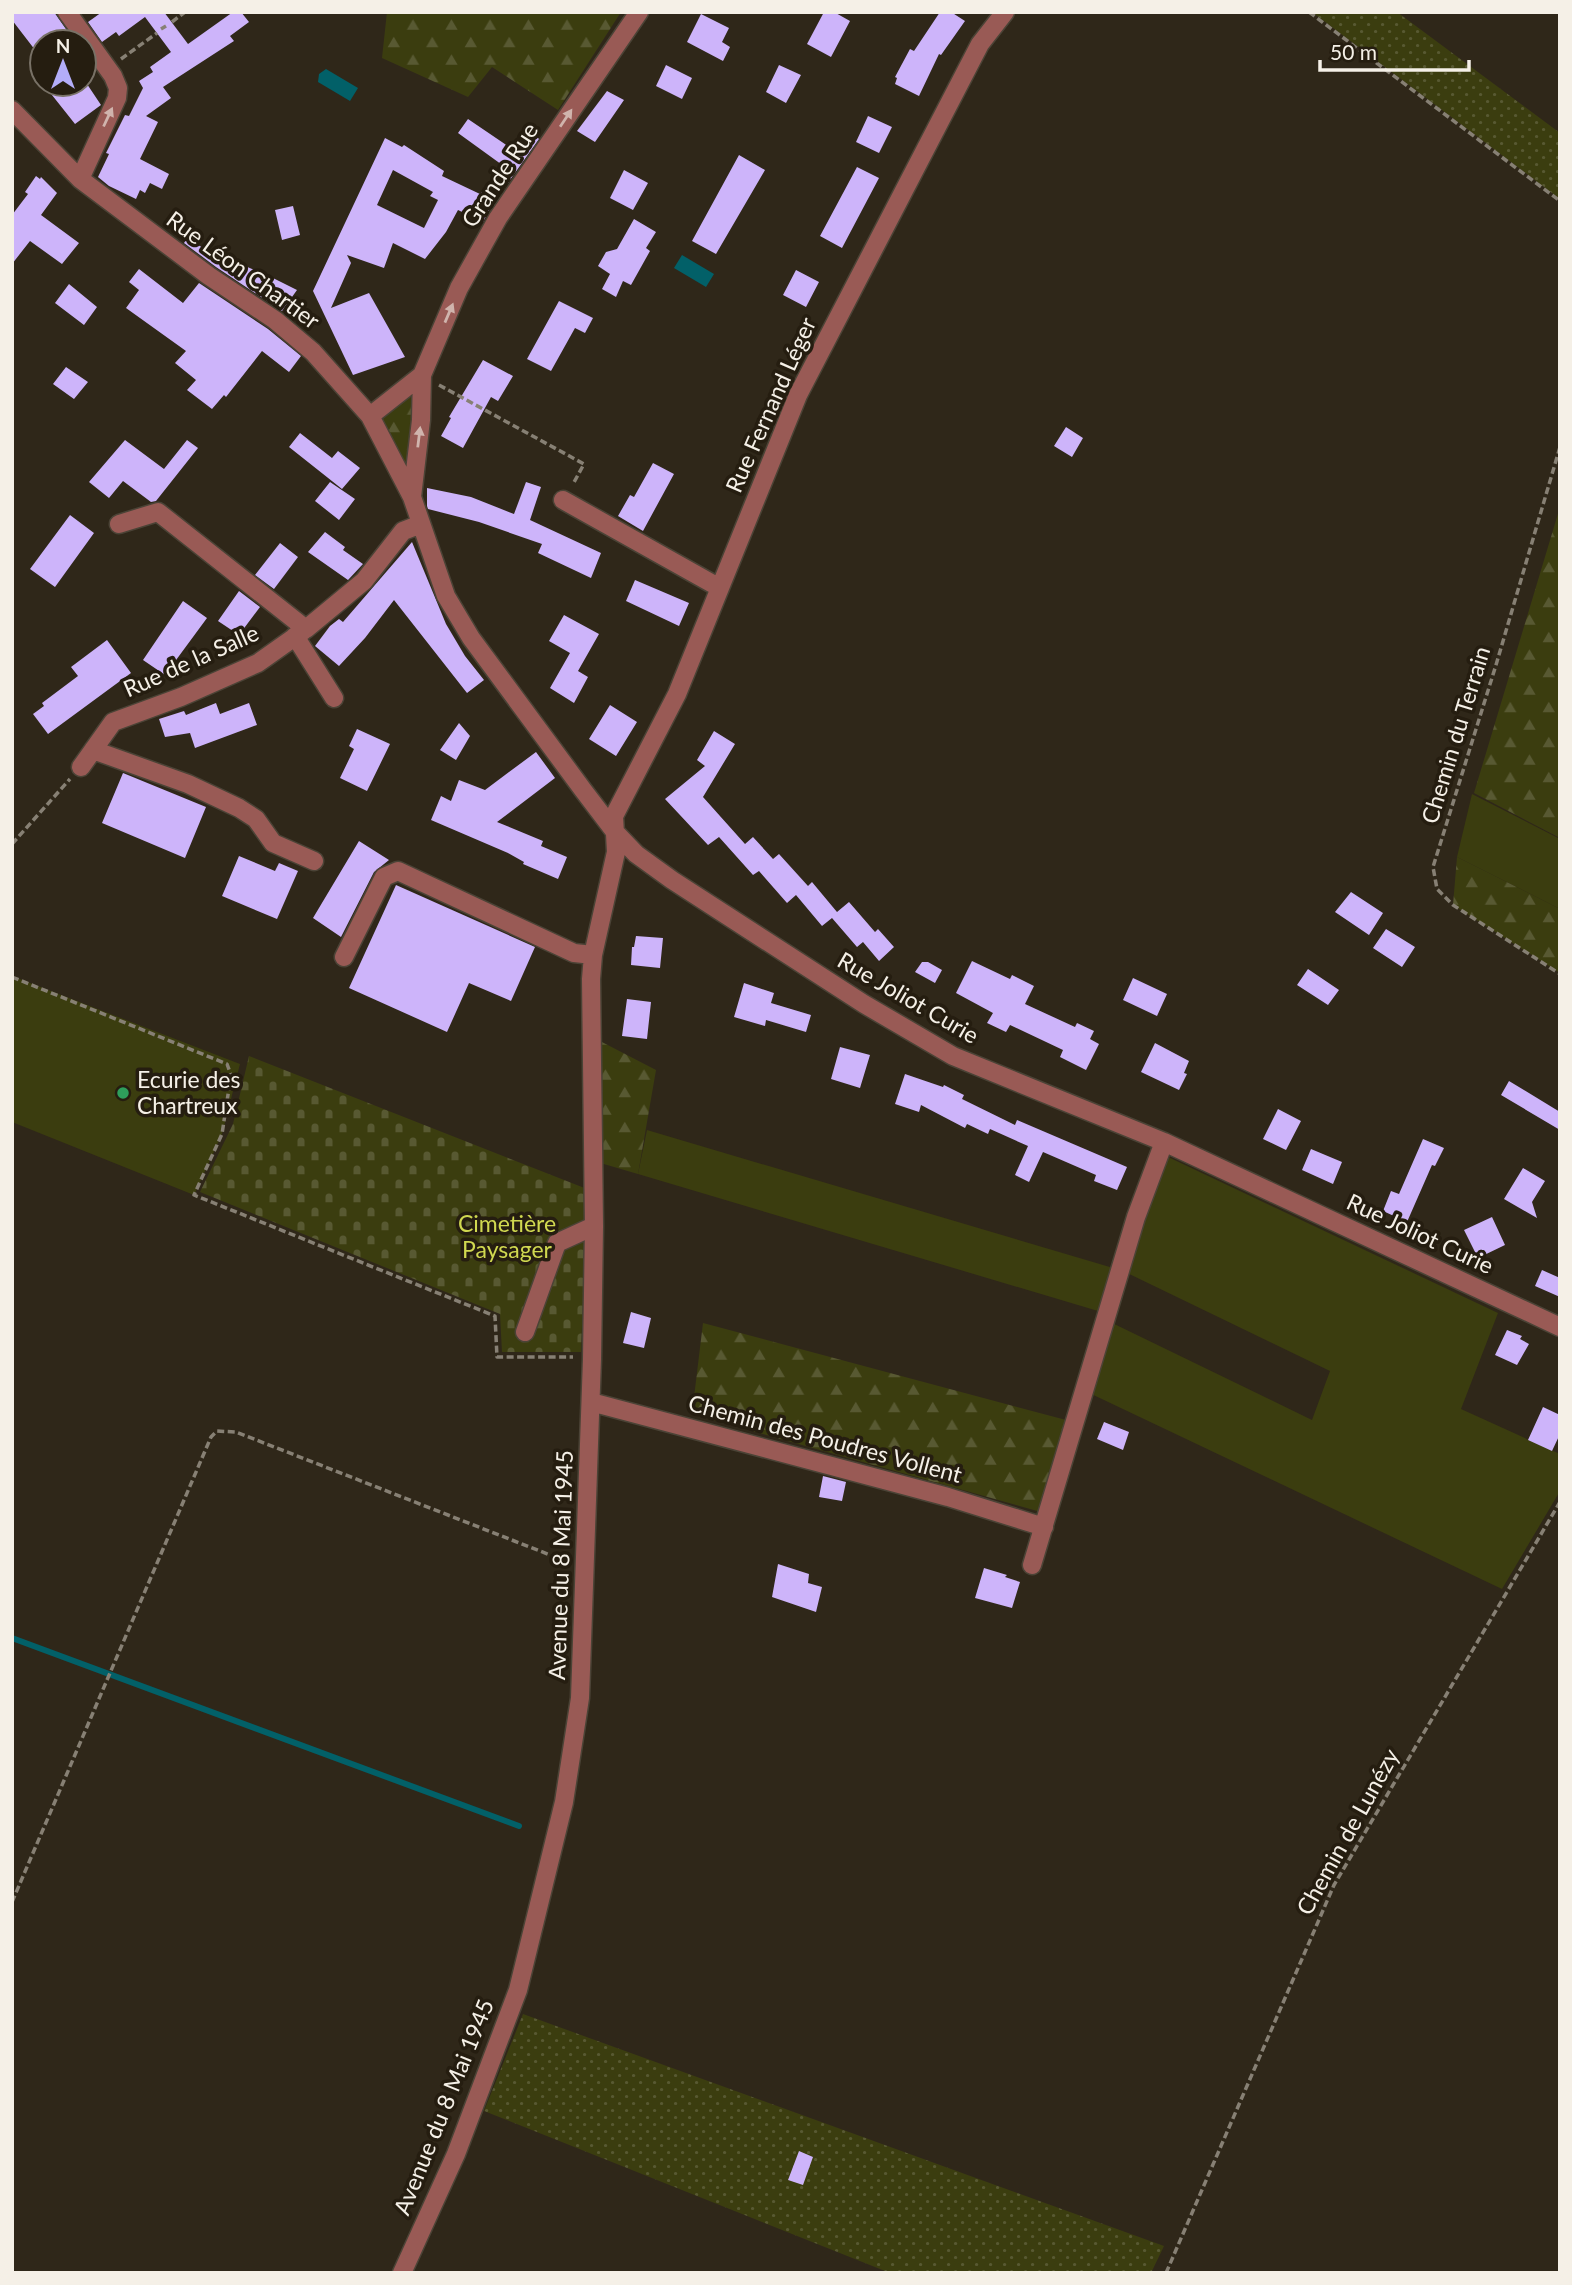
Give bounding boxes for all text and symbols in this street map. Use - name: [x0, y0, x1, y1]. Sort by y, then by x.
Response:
- north arrow: [28, 28, 98, 98]
- scale bar: [1320, 28, 1469, 72]
- text: N: [56, 34, 70, 57]
- text: 50 m: [1330, 39, 1377, 64]
- one-way arrow: [102, 107, 114, 127]
- one-way arrow: [559, 109, 573, 127]
- street label: Grande Rue: [455, 117, 543, 232]
- street label: Rue Léon Chartier: [162, 204, 326, 334]
- one-way arrow: [443, 302, 454, 323]
- street label: Rue Fernand Léger: [719, 312, 821, 496]
- one-way arrow: [413, 425, 424, 447]
- street label: Rue de la Salle: [119, 618, 263, 702]
- street label: Chemin du Terrain: [1415, 643, 1495, 827]
- street label: Rue Joliot Curie: [833, 945, 984, 1049]
- place label: Ecurie des Chartreux: [137, 1065, 240, 1119]
- marker: Ecurie des Chartreux: [115, 1085, 131, 1101]
- street label: Rue Joliot Curie: [1343, 1187, 1498, 1279]
- park label: Cimetière Paysager: [458, 1209, 556, 1263]
- street label: Chemin des Poudres Vollent: [685, 1388, 966, 1488]
- street label: Avenue du 8 Mai 1945: [542, 1450, 578, 1680]
- street label: Chemin de Lunézy: [1290, 1743, 1404, 1919]
- street label: Avenue du 8 Mai 1945: [387, 1995, 499, 2219]

